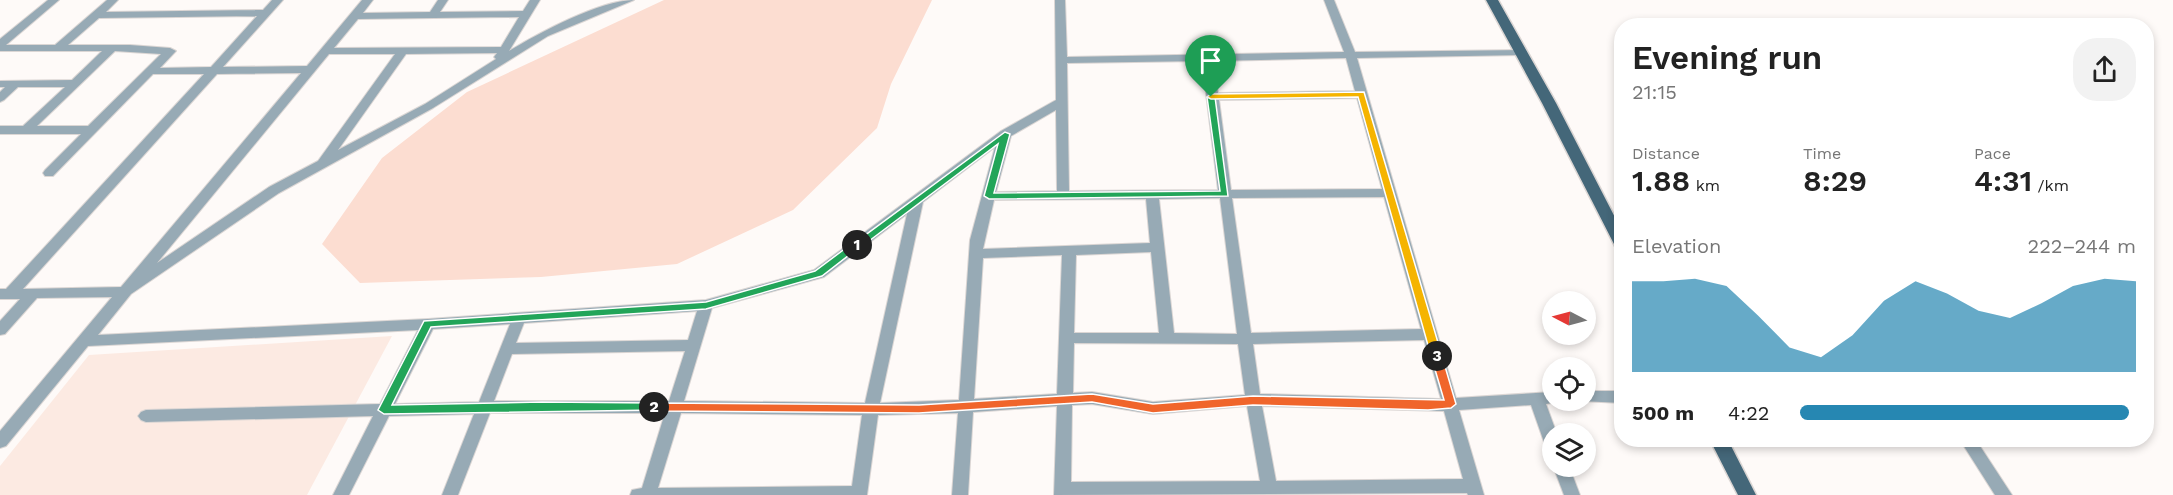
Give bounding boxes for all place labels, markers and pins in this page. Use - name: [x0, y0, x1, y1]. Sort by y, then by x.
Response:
- pin: [1185, 35, 1236, 97]
- pin: 1: [842, 230, 872, 260]
- pin: 3: [1422, 341, 1452, 371]
- pin: 2: [639, 392, 669, 422]

